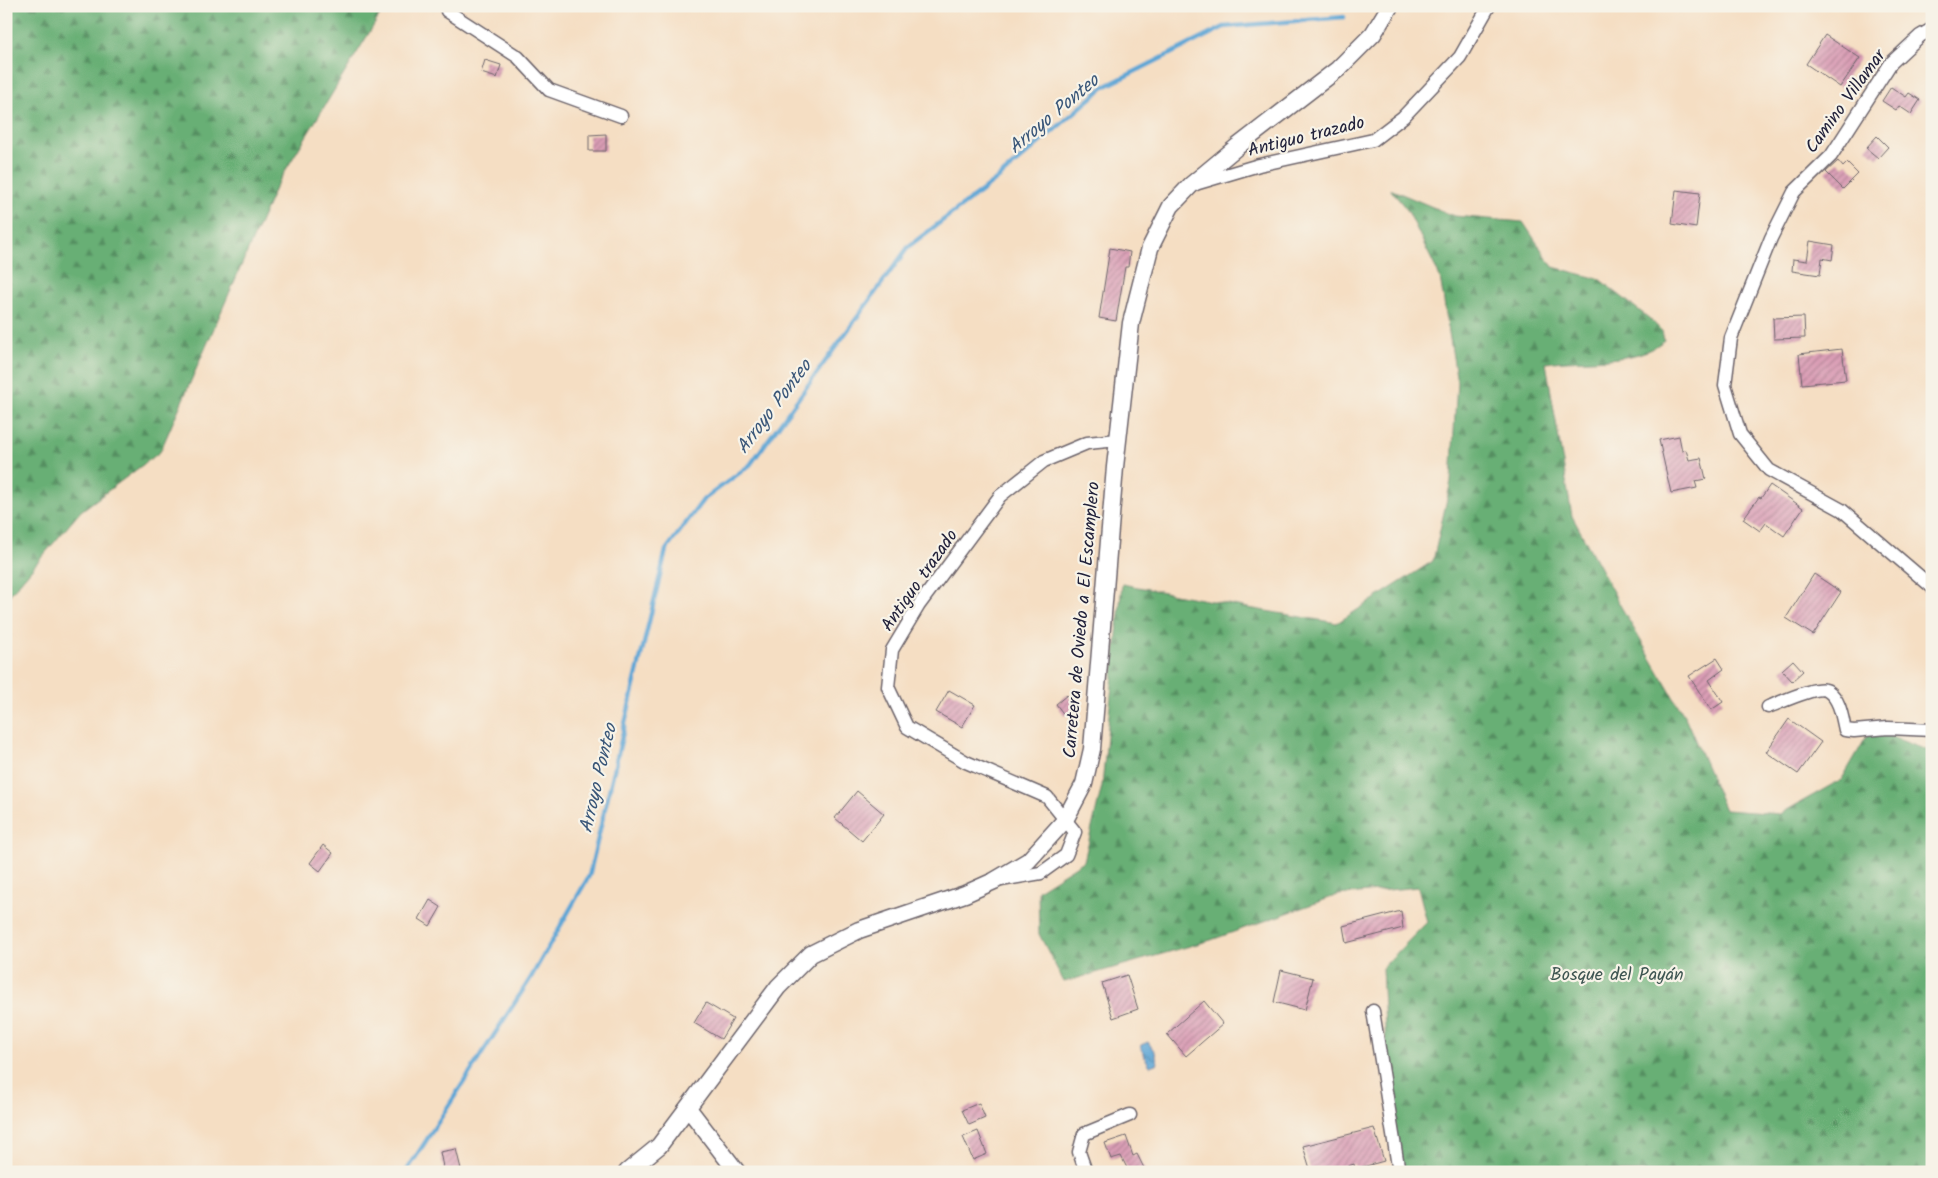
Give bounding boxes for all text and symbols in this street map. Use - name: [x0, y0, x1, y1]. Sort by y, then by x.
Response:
- street label: Camino Villamar: [1798, 43, 1895, 160]
- water label: Arroyo Ponteo: [1002, 66, 1108, 162]
- street label: Antiguo trazado: [1245, 109, 1368, 166]
- water label: Arroyo Ponteo: [729, 353, 821, 461]
- street label: Carretera de Oviedo a El Escamplero: [1056, 481, 1109, 760]
- street label: Antiguo trazado: [874, 524, 966, 638]
- water label: Arroyo Ponteo: [572, 719, 626, 836]
- park label: Bosque del Payán: [1550, 961, 1684, 990]

